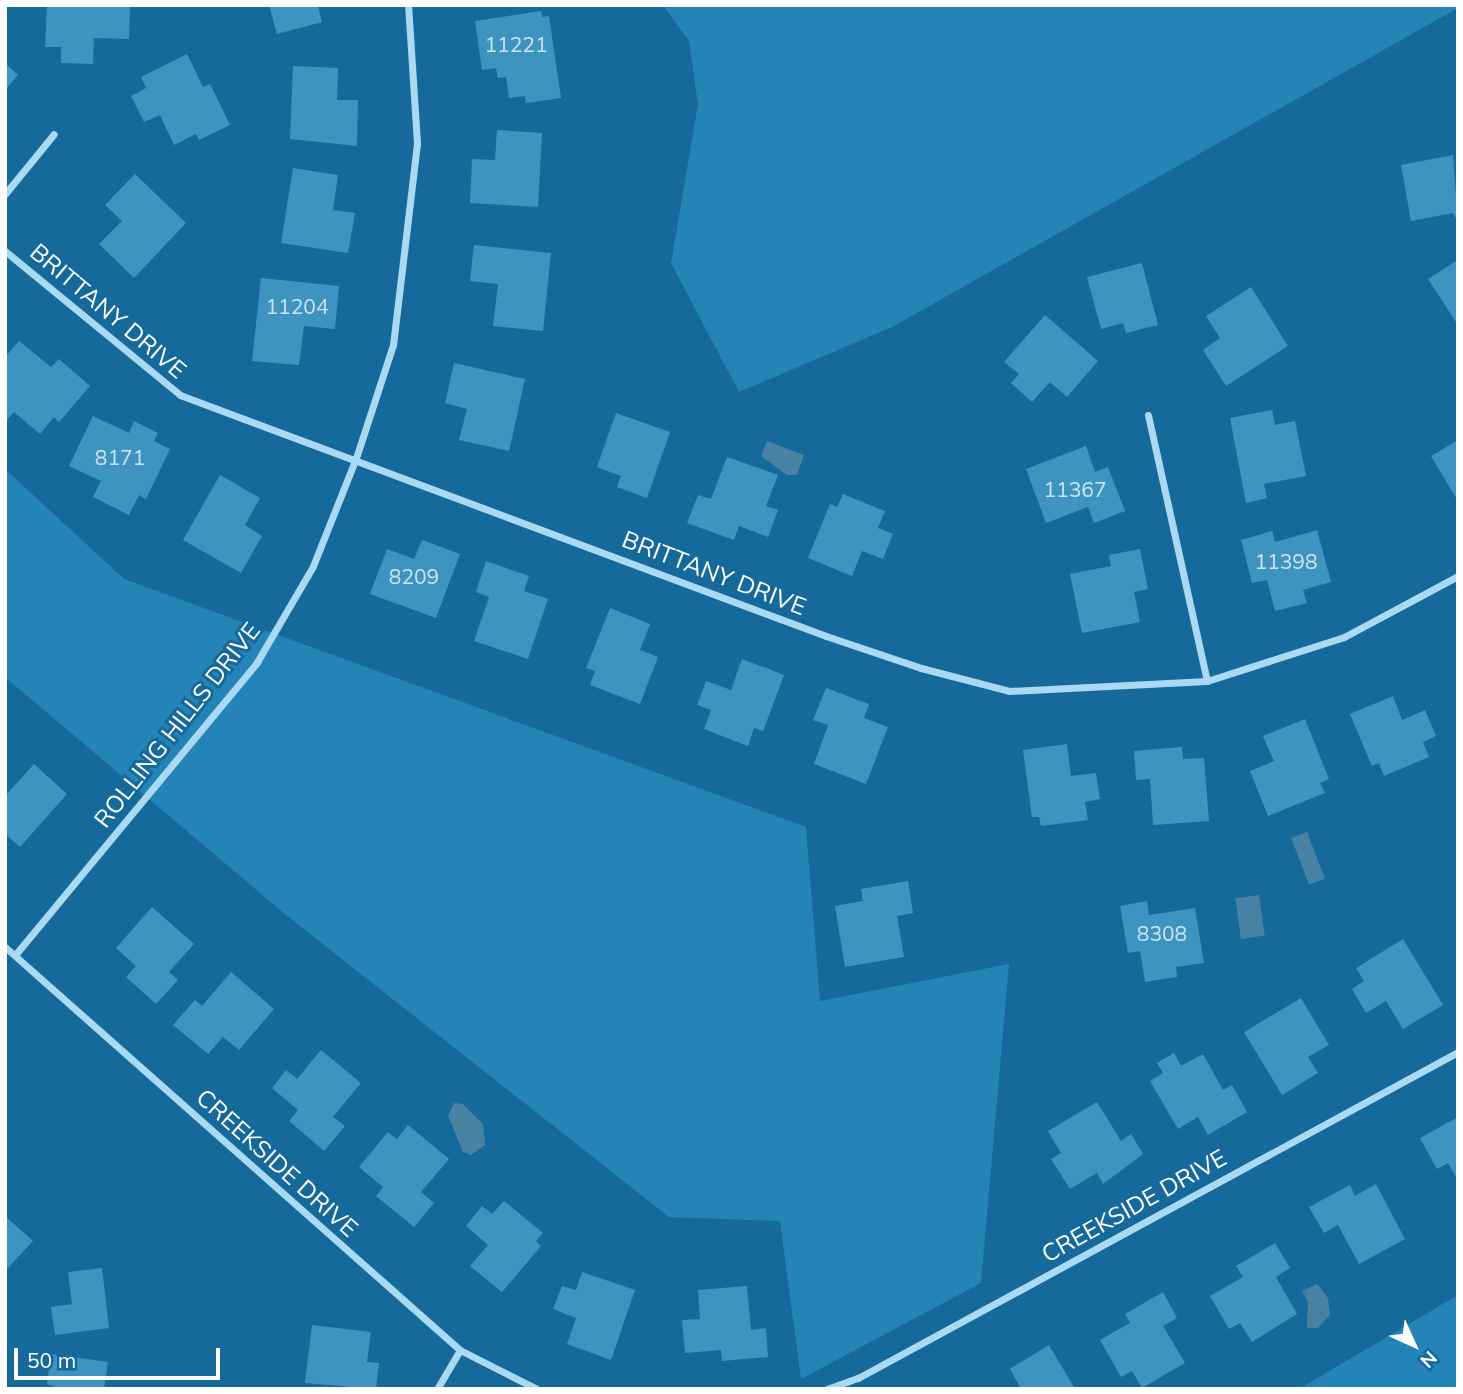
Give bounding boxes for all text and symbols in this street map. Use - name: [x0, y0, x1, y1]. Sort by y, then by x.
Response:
- house number: 11221: [485, 31, 547, 57]
- street label: BRITTANY DRIVE: [24, 237, 192, 385]
- house number: 11204: [266, 293, 328, 319]
- house number: 8171: [95, 444, 145, 470]
- house number: 11367: [1044, 476, 1106, 502]
- street label: BRITTANY DRIVE: [618, 525, 810, 621]
- house number: 11398: [1255, 548, 1317, 574]
- house number: 8209: [389, 563, 439, 589]
- street label: ROLLING HILLS DRIVE: [88, 617, 266, 833]
- house number: 8308: [1137, 920, 1187, 946]
- street label: CREEKSIDE DRIVE: [190, 1083, 364, 1243]
- street label: CREEKSIDE DRIVE: [1037, 1143, 1231, 1269]
- north arrow: [1379, 1310, 1449, 1380]
- scale bar: [18, 1334, 224, 1378]
- text: N: [1415, 1346, 1442, 1373]
- text: 50 m: [27, 1347, 76, 1373]

